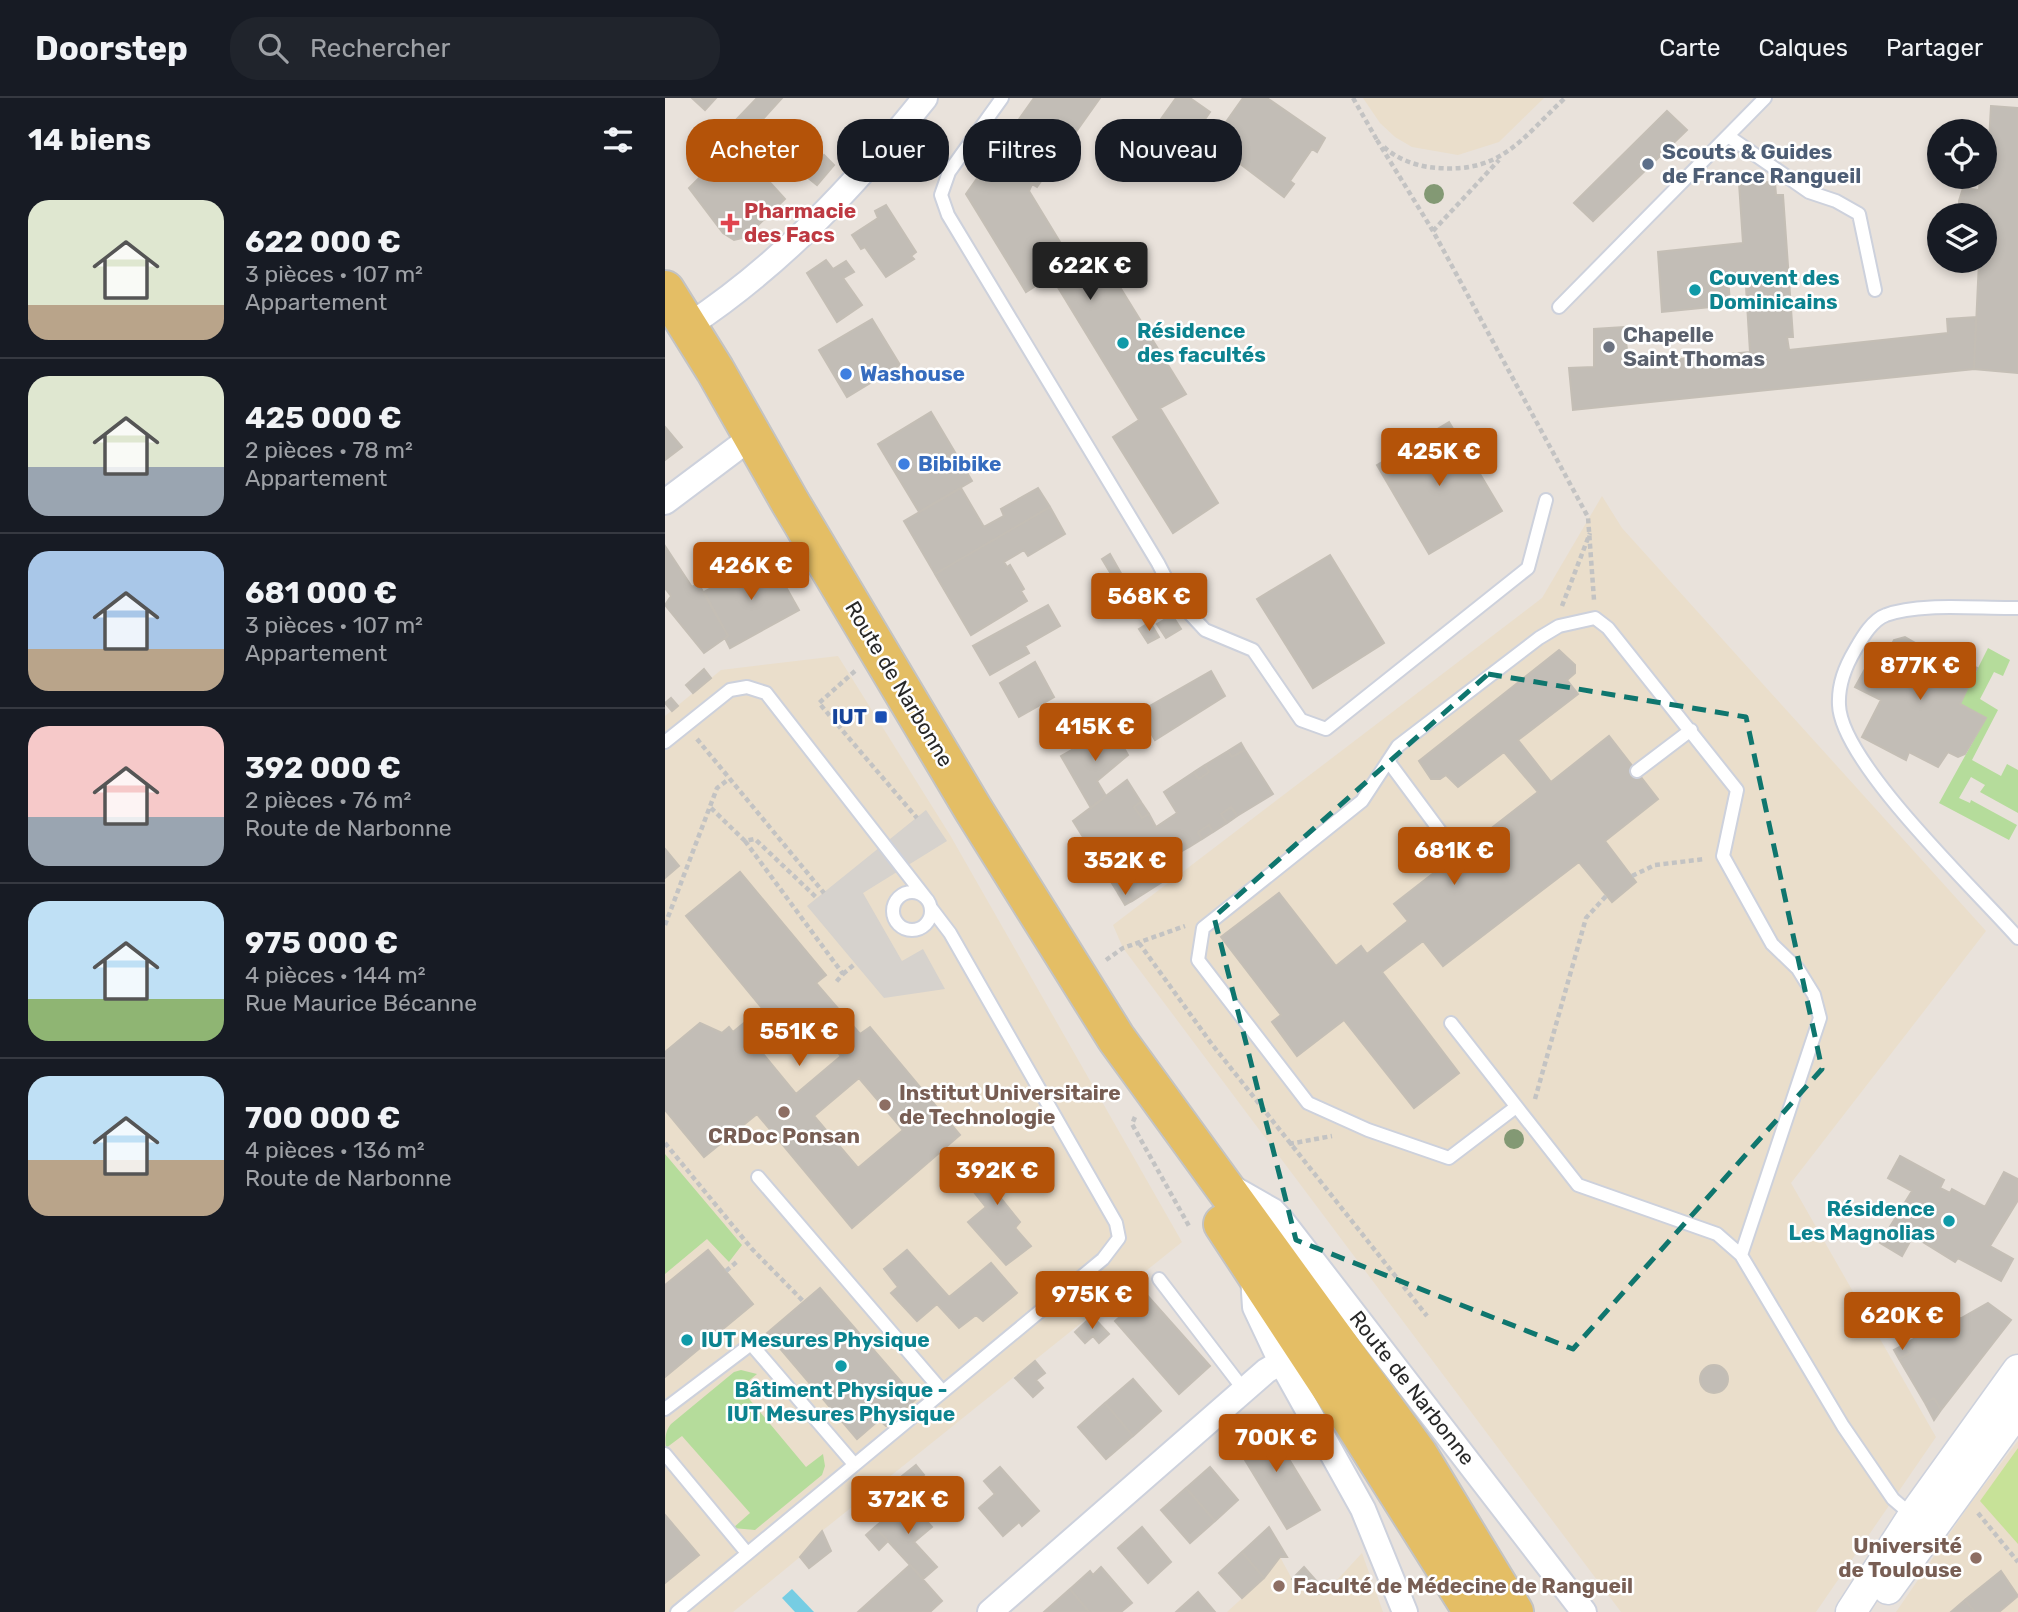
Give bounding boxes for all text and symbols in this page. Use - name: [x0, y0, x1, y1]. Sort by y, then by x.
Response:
- search box: [230, 17, 720, 80]
- text: Doorstep: [35, 29, 188, 68]
- icon: search: [254, 29, 292, 67]
- text: Rechercher: [310, 33, 450, 64]
- text: Carte: [1659, 34, 1720, 62]
- text: Calques: [1758, 34, 1848, 62]
- text: Partager: [1886, 34, 1983, 62]
- chip: Acheter: [686, 119, 823, 182]
- chip: Louer: [837, 119, 949, 182]
- chip: Filtres: [963, 119, 1081, 182]
- chip: Nouveau: [1095, 119, 1242, 182]
- map controls: [1927, 119, 1997, 273]
- button: locate: [1927, 119, 1997, 189]
- icon: filters: [599, 121, 637, 159]
- text: 14 biens: [28, 122, 151, 158]
- place label: Scouts & Guides de France Rangueil: [1662, 139, 1861, 188]
- marker: Scouts & Guides de France Rangueil: [1640, 156, 1656, 172]
- place label: Pharmacie des Facs: [744, 198, 856, 247]
- button: layers: [1927, 203, 1997, 273]
- marker: Pharmacie des Facs: [722, 215, 738, 231]
- text: 622 000 €: [245, 224, 401, 260]
- icon: home: [84, 228, 168, 312]
- pin: 622K €: [1033, 242, 1147, 302]
- text: 622K €: [1049, 251, 1131, 279]
- text: 3 pièces · 107 m²: [245, 260, 423, 288]
- place label: Couvent des Dominicains: [1709, 265, 1840, 314]
- marker: Couvent des Dominicains: [1687, 282, 1703, 298]
- text: Appartement: [245, 288, 387, 316]
- place label: Résidence des facultés: [1137, 318, 1266, 367]
- place label: Chapelle Saint Thomas: [1623, 322, 1765, 371]
- marker: Résidence des facultés: [1115, 335, 1131, 351]
- marker: Chapelle Saint Thomas: [1601, 339, 1617, 355]
- place label: Washouse: [860, 361, 965, 386]
- marker: Washouse: [838, 366, 854, 382]
- text: 425 000 €: [245, 400, 402, 436]
- icon: home: [84, 404, 168, 488]
- pin: 425K €: [1382, 428, 1496, 488]
- text: 2 pièces · 78 m²: [245, 436, 413, 464]
- text: 425K €: [1397, 437, 1481, 465]
- place label: Bibibike: [918, 451, 1002, 476]
- marker: Bibibike: [896, 456, 912, 472]
- text: Appartement: [245, 464, 387, 492]
- pin: 426K €: [694, 542, 808, 602]
- text: 426K €: [709, 551, 793, 579]
- pin: 568K €: [1092, 574, 1206, 633]
- text: 681 000 €: [245, 575, 397, 611]
- icon: home: [84, 579, 168, 663]
- text: 568K €: [1107, 582, 1191, 610]
- street label: Route de Narbonne: [840, 596, 959, 771]
- text: 3 pièces · 107 m²: [245, 611, 423, 639]
- text: Appartement: [245, 639, 387, 667]
- pin: 877K €: [1863, 642, 1977, 702]
- text: 877K €: [1880, 651, 1960, 679]
- place label: IUT: [832, 704, 867, 729]
- pin: 415K €: [1038, 704, 1152, 763]
- marker: IUT: [873, 709, 889, 725]
- text: 415K €: [1055, 712, 1135, 740]
- text: 392 000 €: [245, 750, 401, 786]
- icon: home: [84, 754, 168, 838]
- text: 2 pièces · 76 m²: [245, 786, 411, 814]
- text: Route de Narbonne: [245, 814, 452, 842]
- pin: 681K €: [1397, 828, 1511, 887]
- text: 681K €: [1414, 836, 1494, 864]
- pin: 352K €: [1068, 838, 1182, 897]
- text: 352K €: [1083, 846, 1167, 874]
- text: 975 000 €: [245, 925, 398, 961]
- icon: home: [84, 929, 168, 1013]
- text: 4 pièces · 144 m²: [245, 961, 426, 989]
- text: Rue Maurice Bécanne: [245, 989, 477, 1017]
- pin: 551K €: [742, 1009, 856, 1068]
- text: 551K €: [759, 1017, 839, 1045]
- place label: Institut Universitaire de Technologie: [899, 1080, 1121, 1129]
- marker: Institut Universitaire de Technologie: [877, 1097, 893, 1113]
- text: 700 000 €: [245, 1100, 401, 1136]
- icon: home: [84, 1104, 168, 1188]
- marker: CRDoc Ponsan: [776, 1104, 792, 1120]
- place label: CRDoc Ponsan: [708, 1123, 860, 1148]
- text: 4 pièces · 136 m²: [245, 1136, 425, 1164]
- pin: 392K €: [940, 1148, 1054, 1207]
- text: 392K €: [956, 1156, 1038, 1184]
- text: Route de Narbonne: [245, 1164, 452, 1192]
- place label: Résidence Les Magnolias: [1789, 1196, 1935, 1245]
- marker: Résidence Les Magnolias: [1941, 1213, 1957, 1229]
- pin: 975K €: [1035, 1272, 1149, 1331]
- text: 975K €: [1052, 1280, 1132, 1308]
- pin: 620K €: [1845, 1292, 1959, 1352]
- text: 620K €: [1860, 1301, 1944, 1329]
- street label: Route de Narbonne: [1344, 1306, 1480, 1470]
- place label: IUT Mesures Physique: [701, 1327, 930, 1352]
- marker: IUT Mesures Physique: [679, 1332, 695, 1348]
- marker: Bâtiment Physique - IUT Mesures Physique: [833, 1358, 849, 1374]
- place label: Bâtiment Physique - IUT Mesures Physique: [727, 1377, 955, 1426]
- pin: 700K €: [1219, 1414, 1333, 1474]
- text: 700K €: [1235, 1423, 1317, 1451]
- pin: 372K €: [851, 1476, 965, 1536]
- text: 372K €: [867, 1485, 949, 1513]
- place label: Université de Toulouse: [1838, 1533, 1962, 1582]
- marker: Université de Toulouse: [1968, 1550, 1984, 1566]
- place label: Faculté de Médecine de Rangueil: [1293, 1573, 1633, 1598]
- marker: Faculté de Médecine de Rangueil: [1271, 1578, 1287, 1594]

